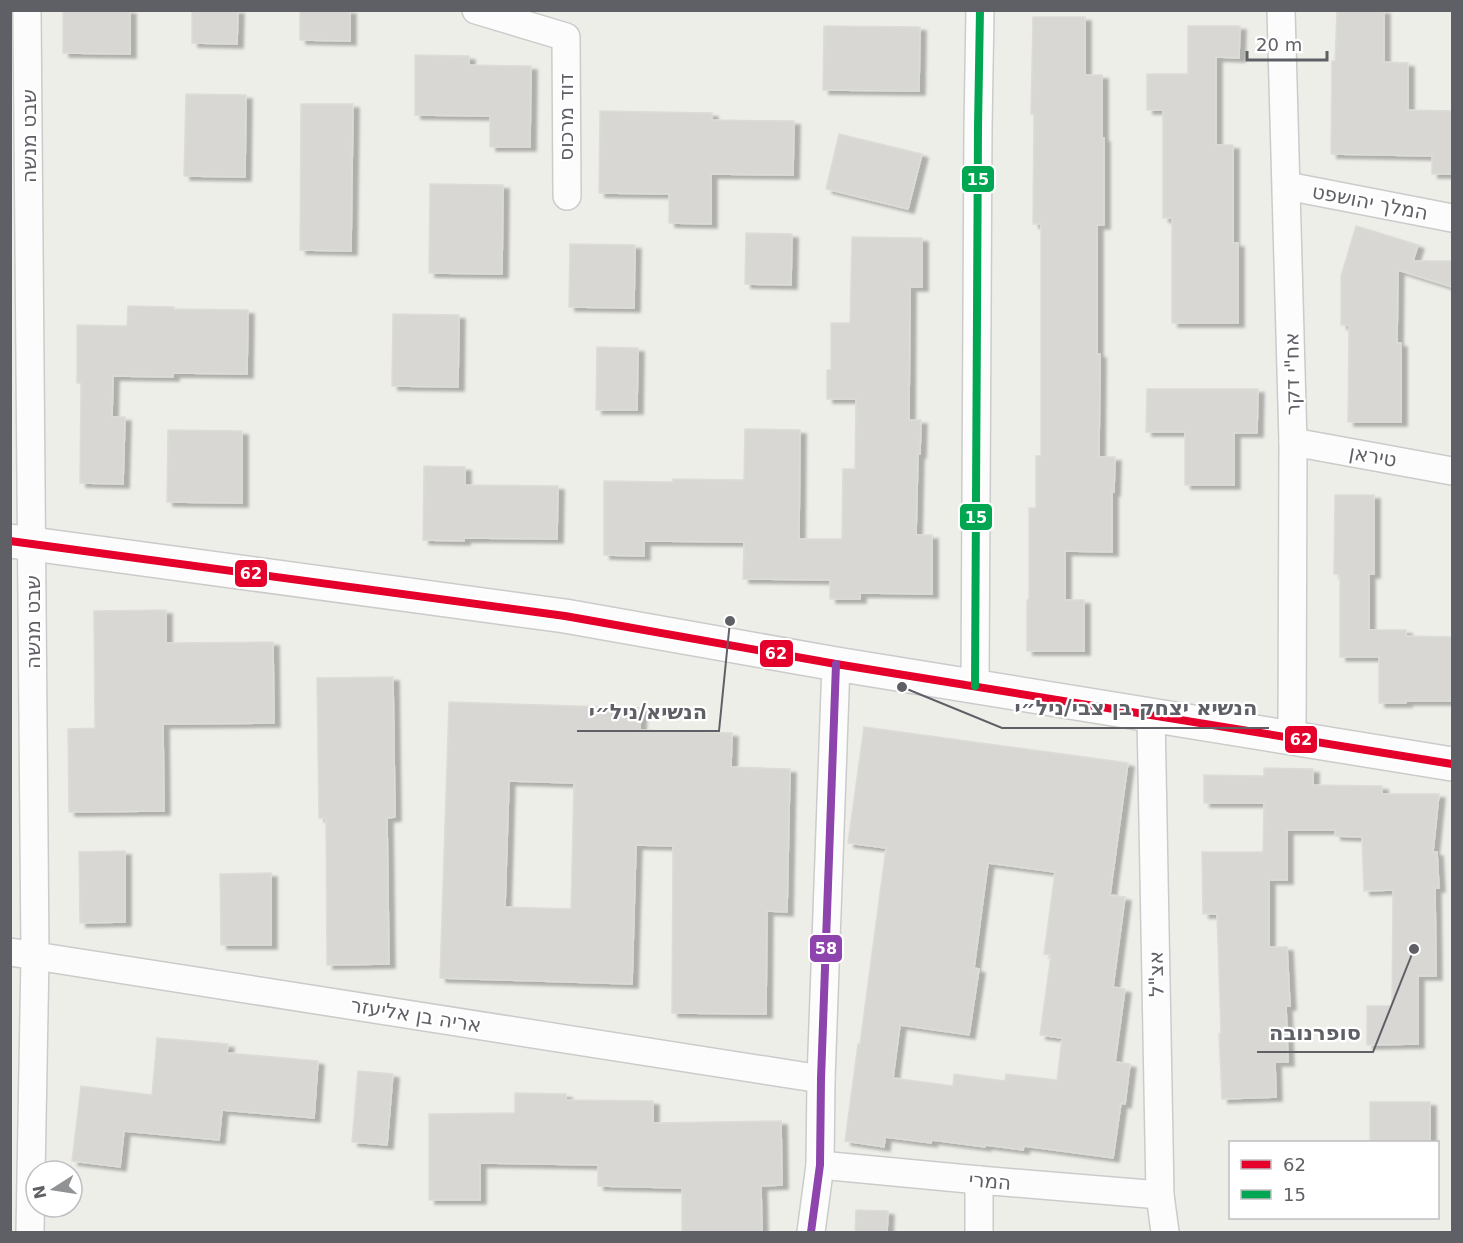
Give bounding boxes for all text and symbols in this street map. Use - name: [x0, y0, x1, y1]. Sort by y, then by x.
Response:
- scale bar: [1247, 24, 1326, 62]
- text: 20 m: [1256, 34, 1302, 55]
- street label: דוד מרכוס: [554, 73, 578, 161]
- street label: שבט מנשה: [17, 89, 41, 183]
- line badge: 15: [961, 165, 995, 193]
- text: 15: [967, 170, 989, 189]
- street label: המלך יהושפט: [1310, 179, 1430, 225]
- street label: אח"י דקר: [1279, 332, 1305, 416]
- street label: טיראן: [1347, 440, 1399, 472]
- line badge: 15: [959, 503, 993, 531]
- text: 15: [965, 508, 987, 527]
- line badge: 62: [234, 559, 268, 588]
- text: 62: [240, 564, 262, 583]
- street label: שבט מנשה: [21, 575, 45, 669]
- line badge: 62: [759, 639, 794, 668]
- text: 62: [765, 644, 787, 663]
- callout: הנשיא יצחק בן צבי/ניל״י: [1002, 689, 1269, 728]
- callout: הנשיא/ניל״י: [577, 692, 719, 731]
- text: הנשיא יצחק בן צבי/ניל״י: [1015, 696, 1257, 720]
- text: הנשיא/ניל״י: [589, 700, 707, 724]
- line badge: 62: [1284, 725, 1318, 754]
- text: 62: [1290, 730, 1312, 749]
- line badge: 58: [809, 934, 843, 963]
- text: 58: [815, 939, 837, 958]
- street label: אצ"ל: [1144, 951, 1168, 997]
- street label: אריה בן אליעזר: [349, 993, 483, 1037]
- callout: סופרנובה: [1257, 1013, 1373, 1052]
- text: סופרנובה: [1269, 1021, 1361, 1045]
- legend: [1229, 1141, 1439, 1219]
- text: 62: [1283, 1154, 1306, 1175]
- north arrow: [24, 1159, 84, 1219]
- street label: המרי: [968, 1167, 1012, 1195]
- text: N: [29, 1183, 51, 1201]
- text: 15: [1283, 1184, 1306, 1205]

